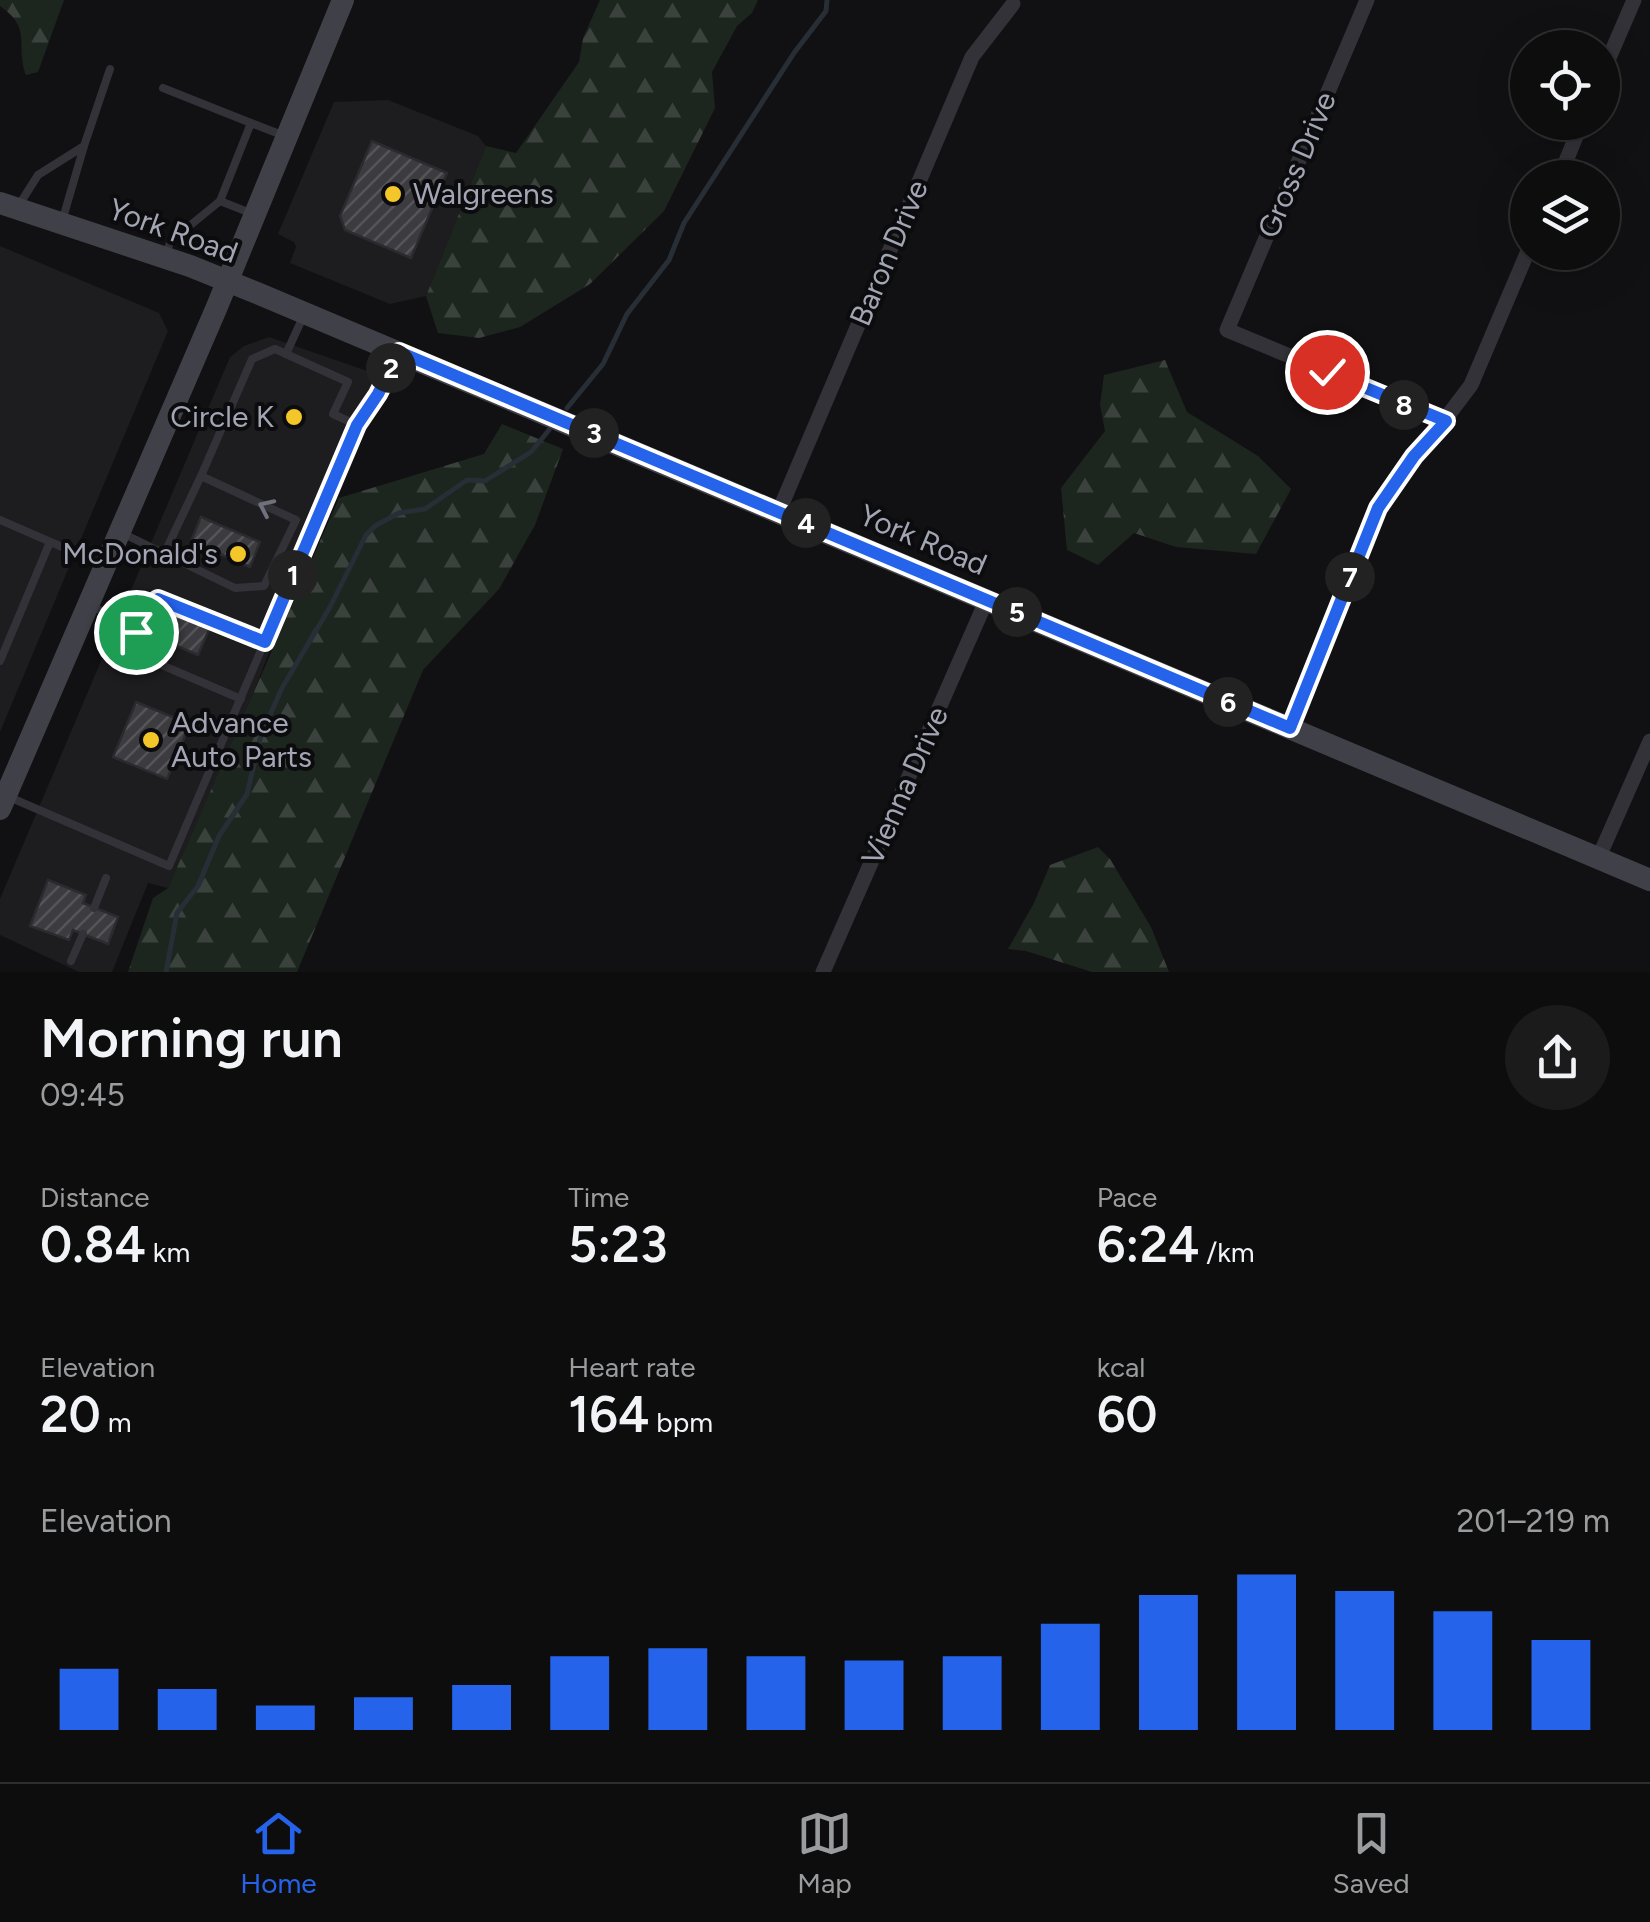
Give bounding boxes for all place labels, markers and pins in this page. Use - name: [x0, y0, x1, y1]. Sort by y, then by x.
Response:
- place label: Walgreens: [413, 175, 554, 212]
- marker: Walgreens: [382, 183, 404, 205]
- pin: [1285, 330, 1370, 415]
- pin: 2: [366, 343, 416, 393]
- pin: 8: [1379, 380, 1429, 430]
- place label: Circle K: [170, 398, 275, 435]
- marker: Circle K: [283, 406, 305, 428]
- pin: 3: [569, 408, 619, 458]
- pin: 4: [781, 498, 831, 548]
- place label: McDonald's: [62, 535, 218, 572]
- marker: McDonald's: [227, 543, 249, 565]
- pin: 1: [268, 550, 318, 600]
- pin: 7: [1325, 552, 1375, 602]
- pin: 5: [992, 587, 1042, 637]
- pin: [94, 590, 179, 675]
- pin: 6: [1203, 677, 1253, 727]
- place label: Advance Auto Parts: [171, 704, 312, 775]
- marker: Advance Auto Parts: [140, 729, 162, 751]

